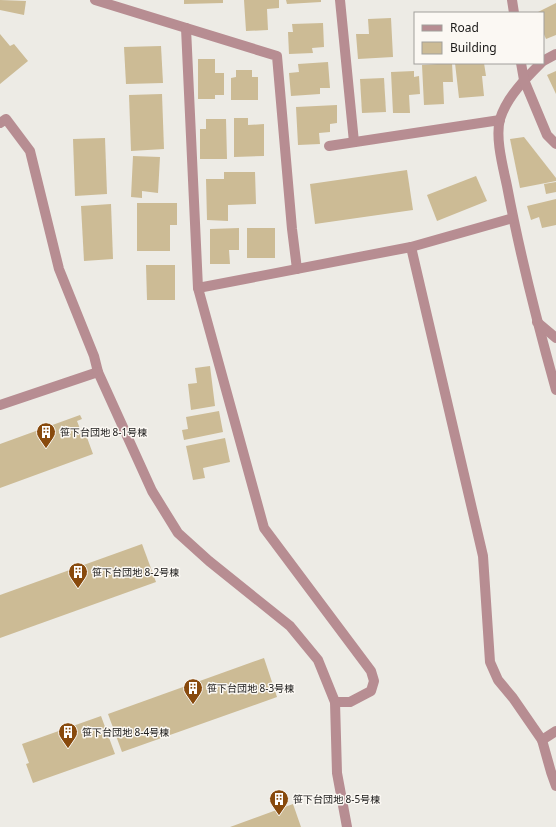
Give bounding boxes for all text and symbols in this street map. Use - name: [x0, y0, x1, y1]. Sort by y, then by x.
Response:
- legend: [414, 12, 544, 64]
- text: Road: [450, 19, 479, 36]
- text: Building: [450, 39, 497, 56]
- building icon: 笹下台団地 8-1号棟: [35, 421, 57, 449]
- place label: 笹下台団地 8-1号棟: [60, 425, 147, 439]
- building icon: 笹下台団地 8-2号棟: [67, 561, 89, 589]
- place label: 笹下台団地 8-2号棟: [92, 565, 179, 579]
- building icon: 笹下台団地 8-3号棟: [182, 677, 204, 705]
- place label: 笹下台団地 8-3号棟: [207, 681, 294, 695]
- building icon: 笹下台団地 8-4号棟: [57, 721, 79, 749]
- place label: 笹下台団地 8-4号棟: [82, 725, 169, 739]
- building icon: 笹下台団地 8-5号棟: [268, 788, 290, 816]
- place label: 笹下台団地 8-5号棟: [293, 792, 380, 806]

